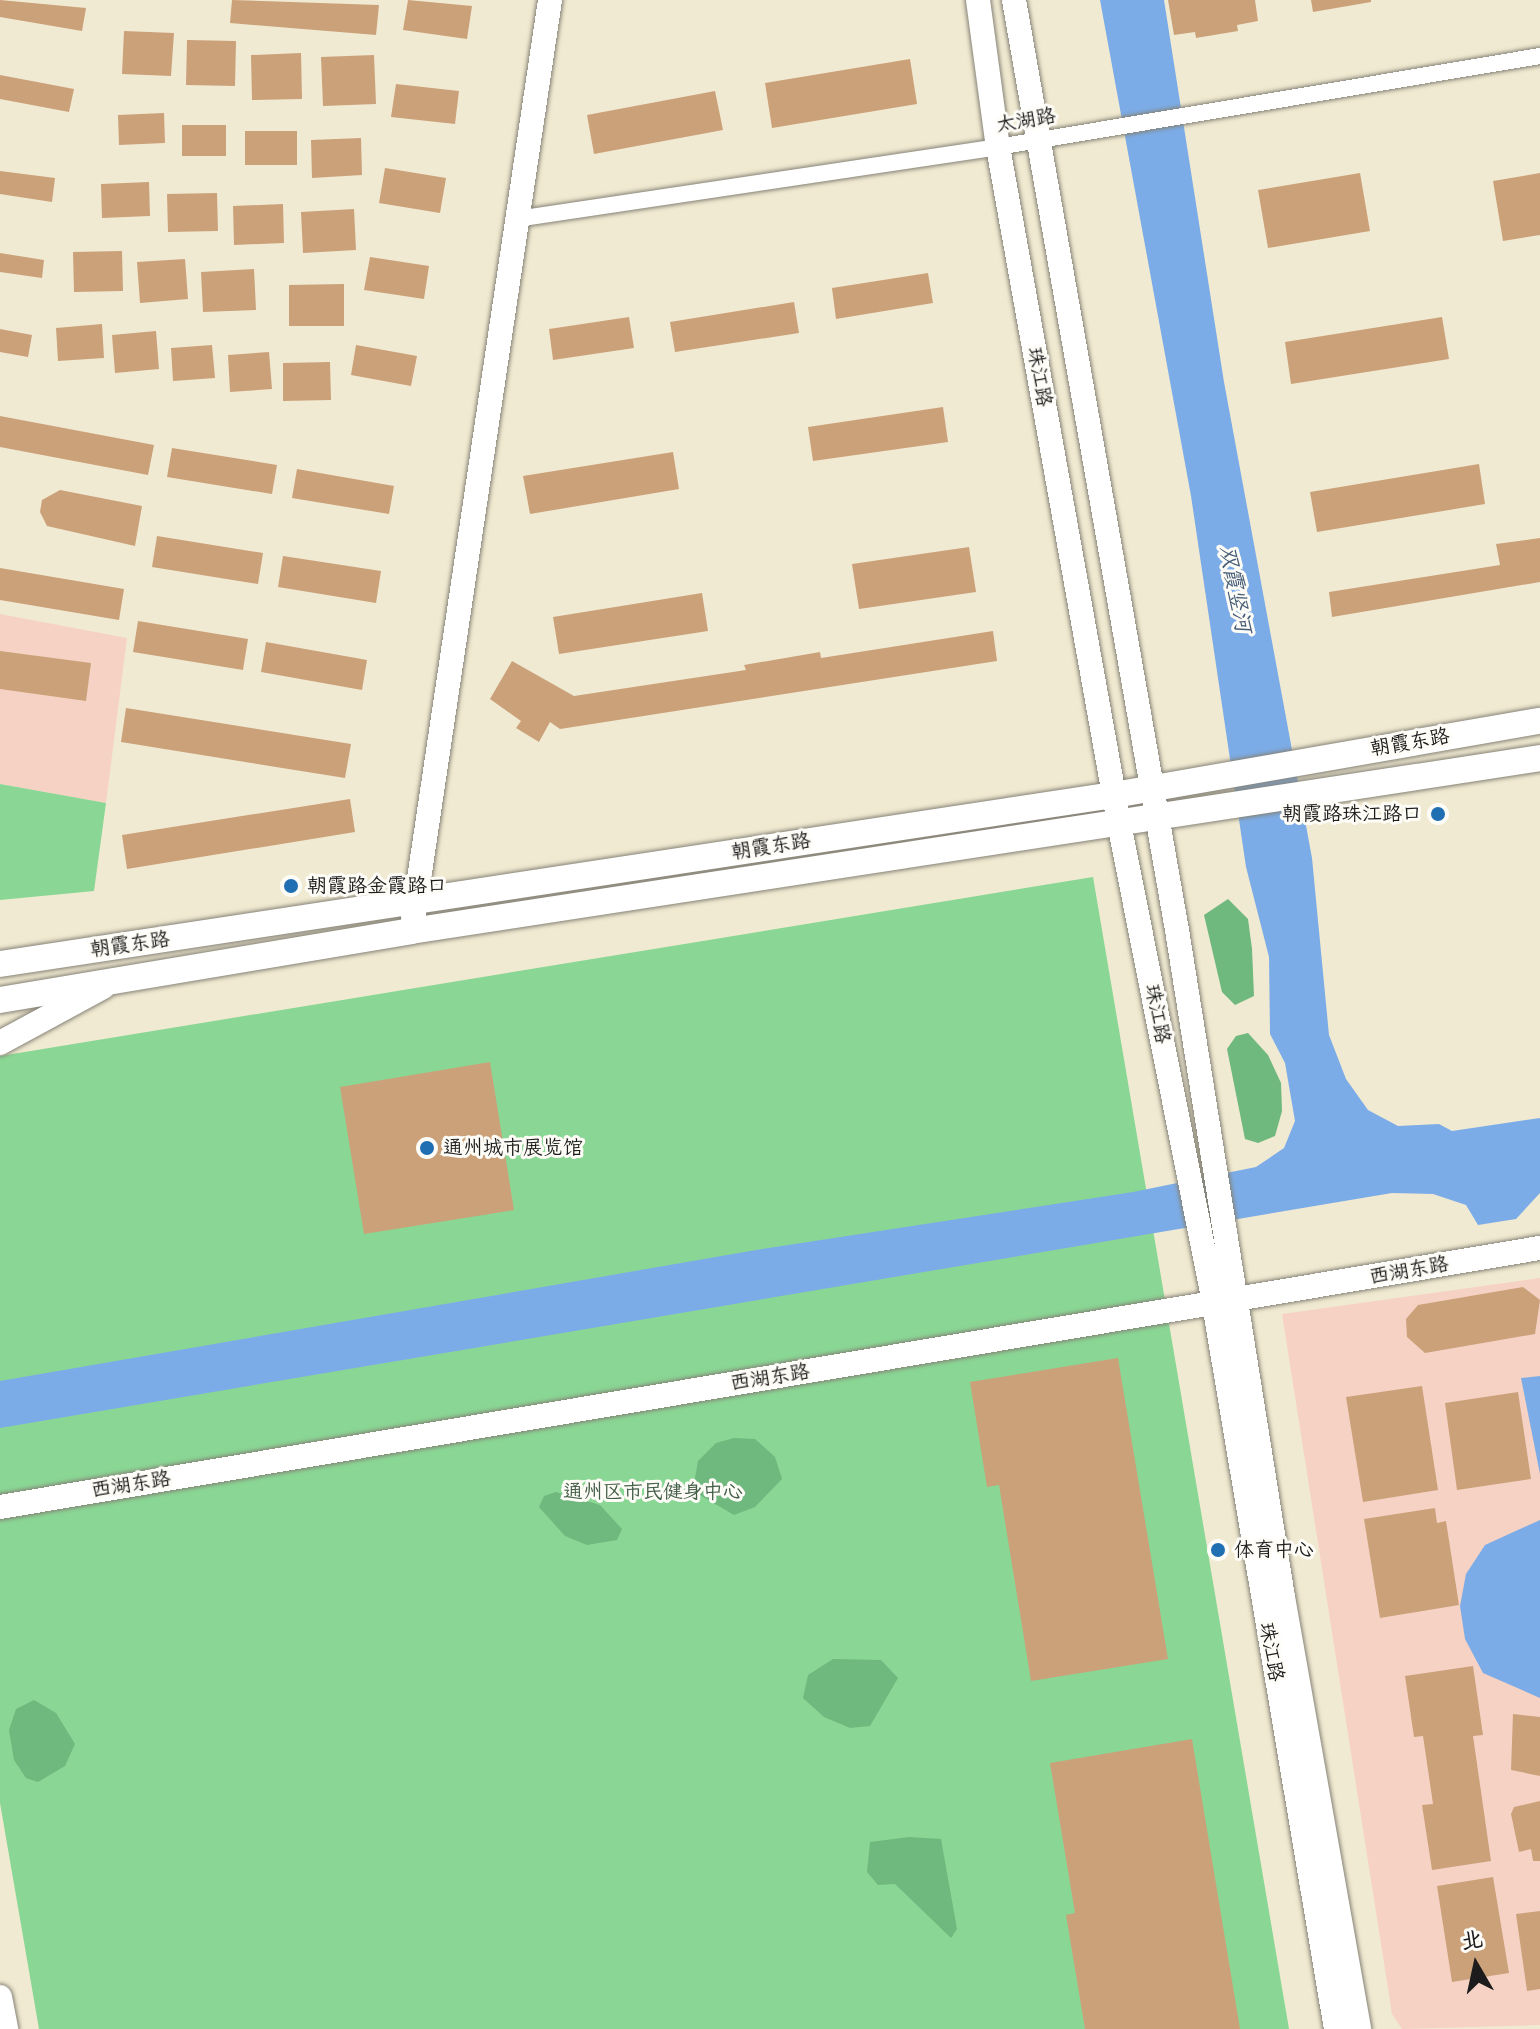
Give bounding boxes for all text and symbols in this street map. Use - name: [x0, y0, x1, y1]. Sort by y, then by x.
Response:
- street label: 太湖路: [994, 104, 1058, 138]
- street label: 珠江路: [1022, 345, 1056, 409]
- water label: 双霞竖河: [1214, 543, 1256, 635]
- street label: 朝霞东路: [1369, 724, 1451, 762]
- place label: 朝霞路珠江路口: [1282, 802, 1422, 826]
- marker: 朝霞路珠江路口: [1429, 805, 1447, 823]
- street label: 朝霞东路: [730, 829, 812, 865]
- place label: 朝霞路金霞路口: [307, 874, 447, 898]
- marker: 朝霞路金霞路口: [282, 877, 300, 895]
- street label: 朝霞东路: [89, 928, 171, 962]
- street label: 珠江路: [1139, 982, 1175, 1046]
- place label: 通州城市展览馆: [443, 1136, 583, 1160]
- marker: 通州城市展览馆: [418, 1139, 436, 1157]
- street label: 西湖东路: [1368, 1252, 1450, 1290]
- street label: 西湖东路: [729, 1360, 811, 1396]
- street label: 西湖东路: [90, 1467, 172, 1503]
- park label: 通州区市民健身中心: [563, 1480, 743, 1504]
- place label: 体育中心: [1234, 1538, 1314, 1562]
- marker: 体育中心: [1209, 1541, 1227, 1559]
- street label: 珠江路: [1254, 1620, 1288, 1684]
- north arrow: [1436, 1925, 1516, 2005]
- text: 北: [1459, 1926, 1485, 1956]

